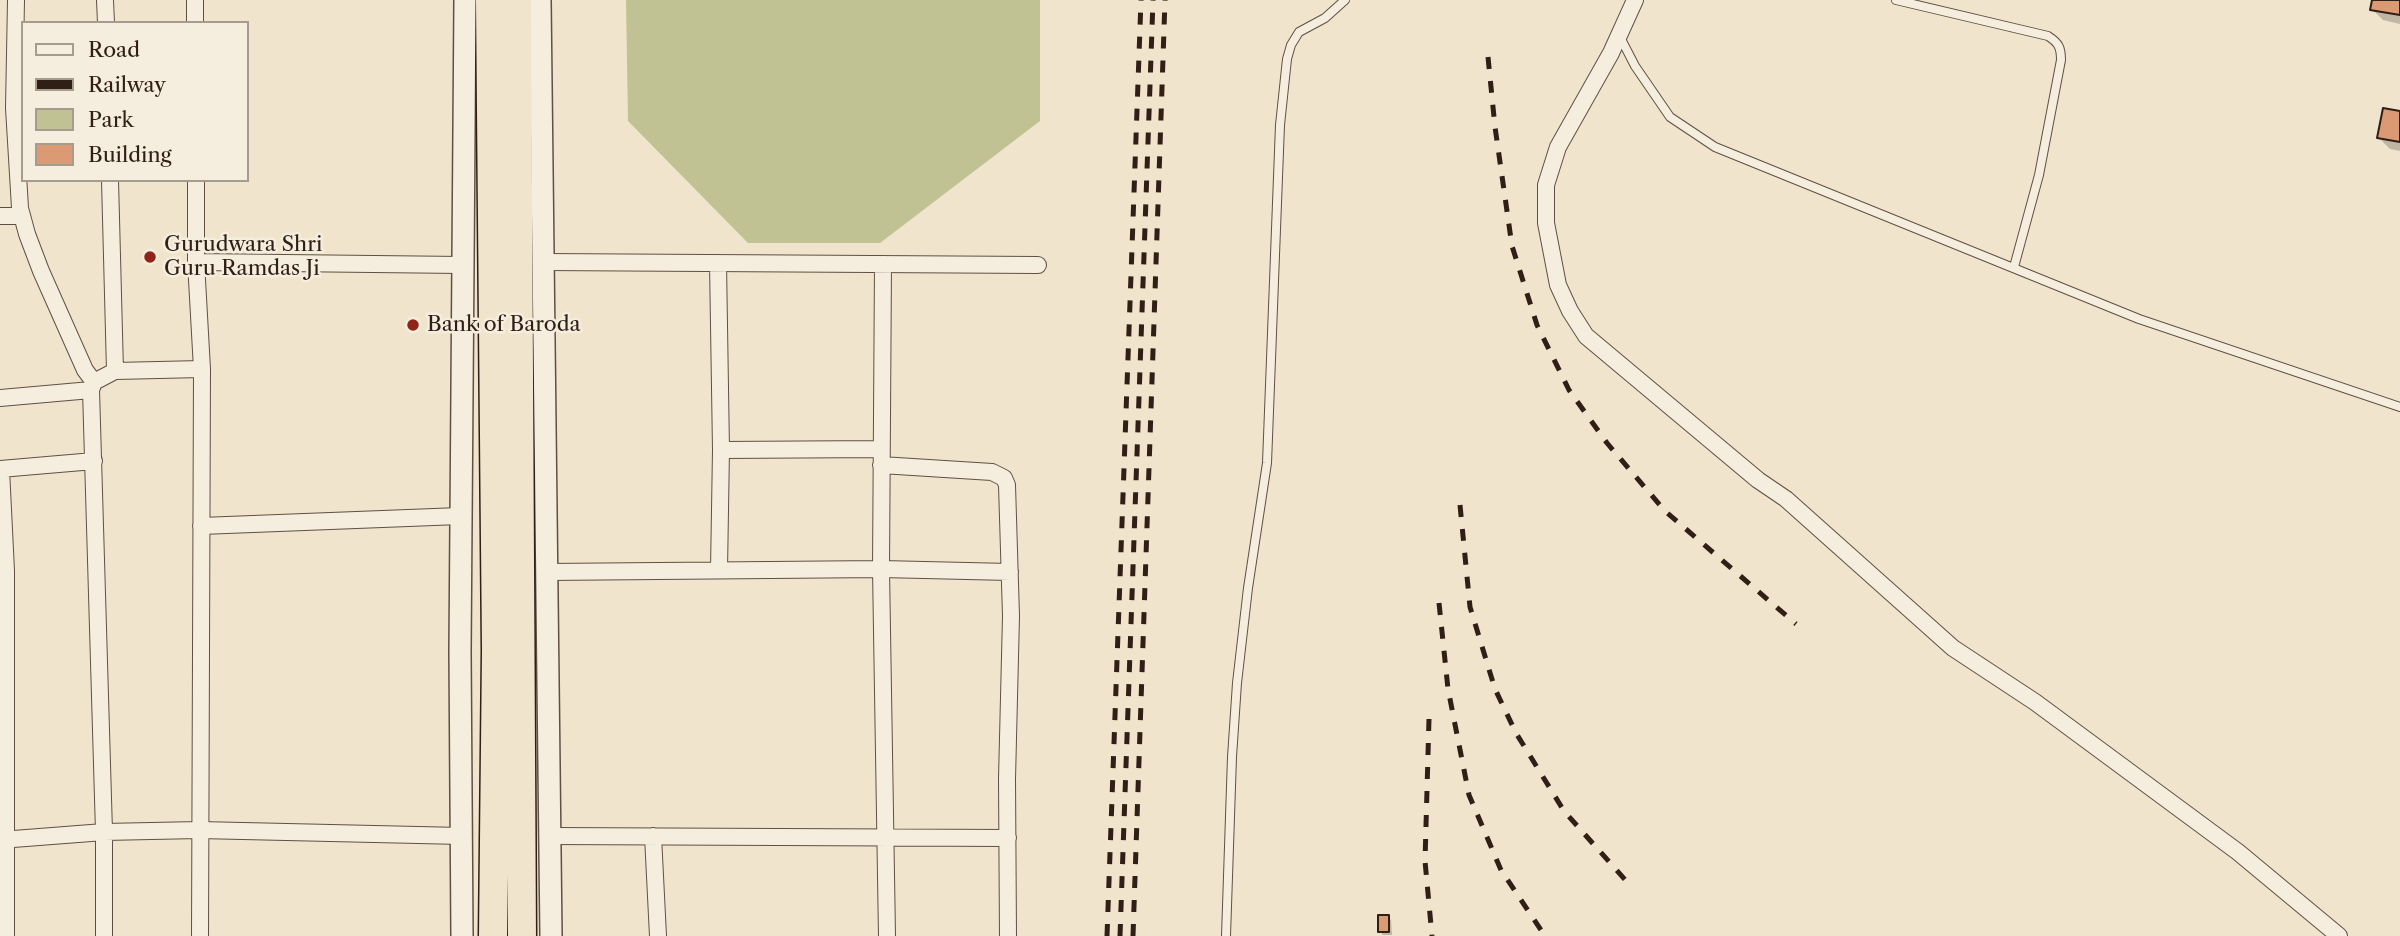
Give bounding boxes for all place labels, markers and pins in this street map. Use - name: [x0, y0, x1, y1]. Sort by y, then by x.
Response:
- place label: Gurudwara Shri Guru Ramdas Ji: [164, 232, 322, 282]
- marker: Gurudwara Shri Guru Ramdas Ji: [142, 249, 158, 265]
- place label: Bank of Baroda: [427, 312, 581, 338]
- marker: Bank of Baroda: [405, 317, 421, 333]

